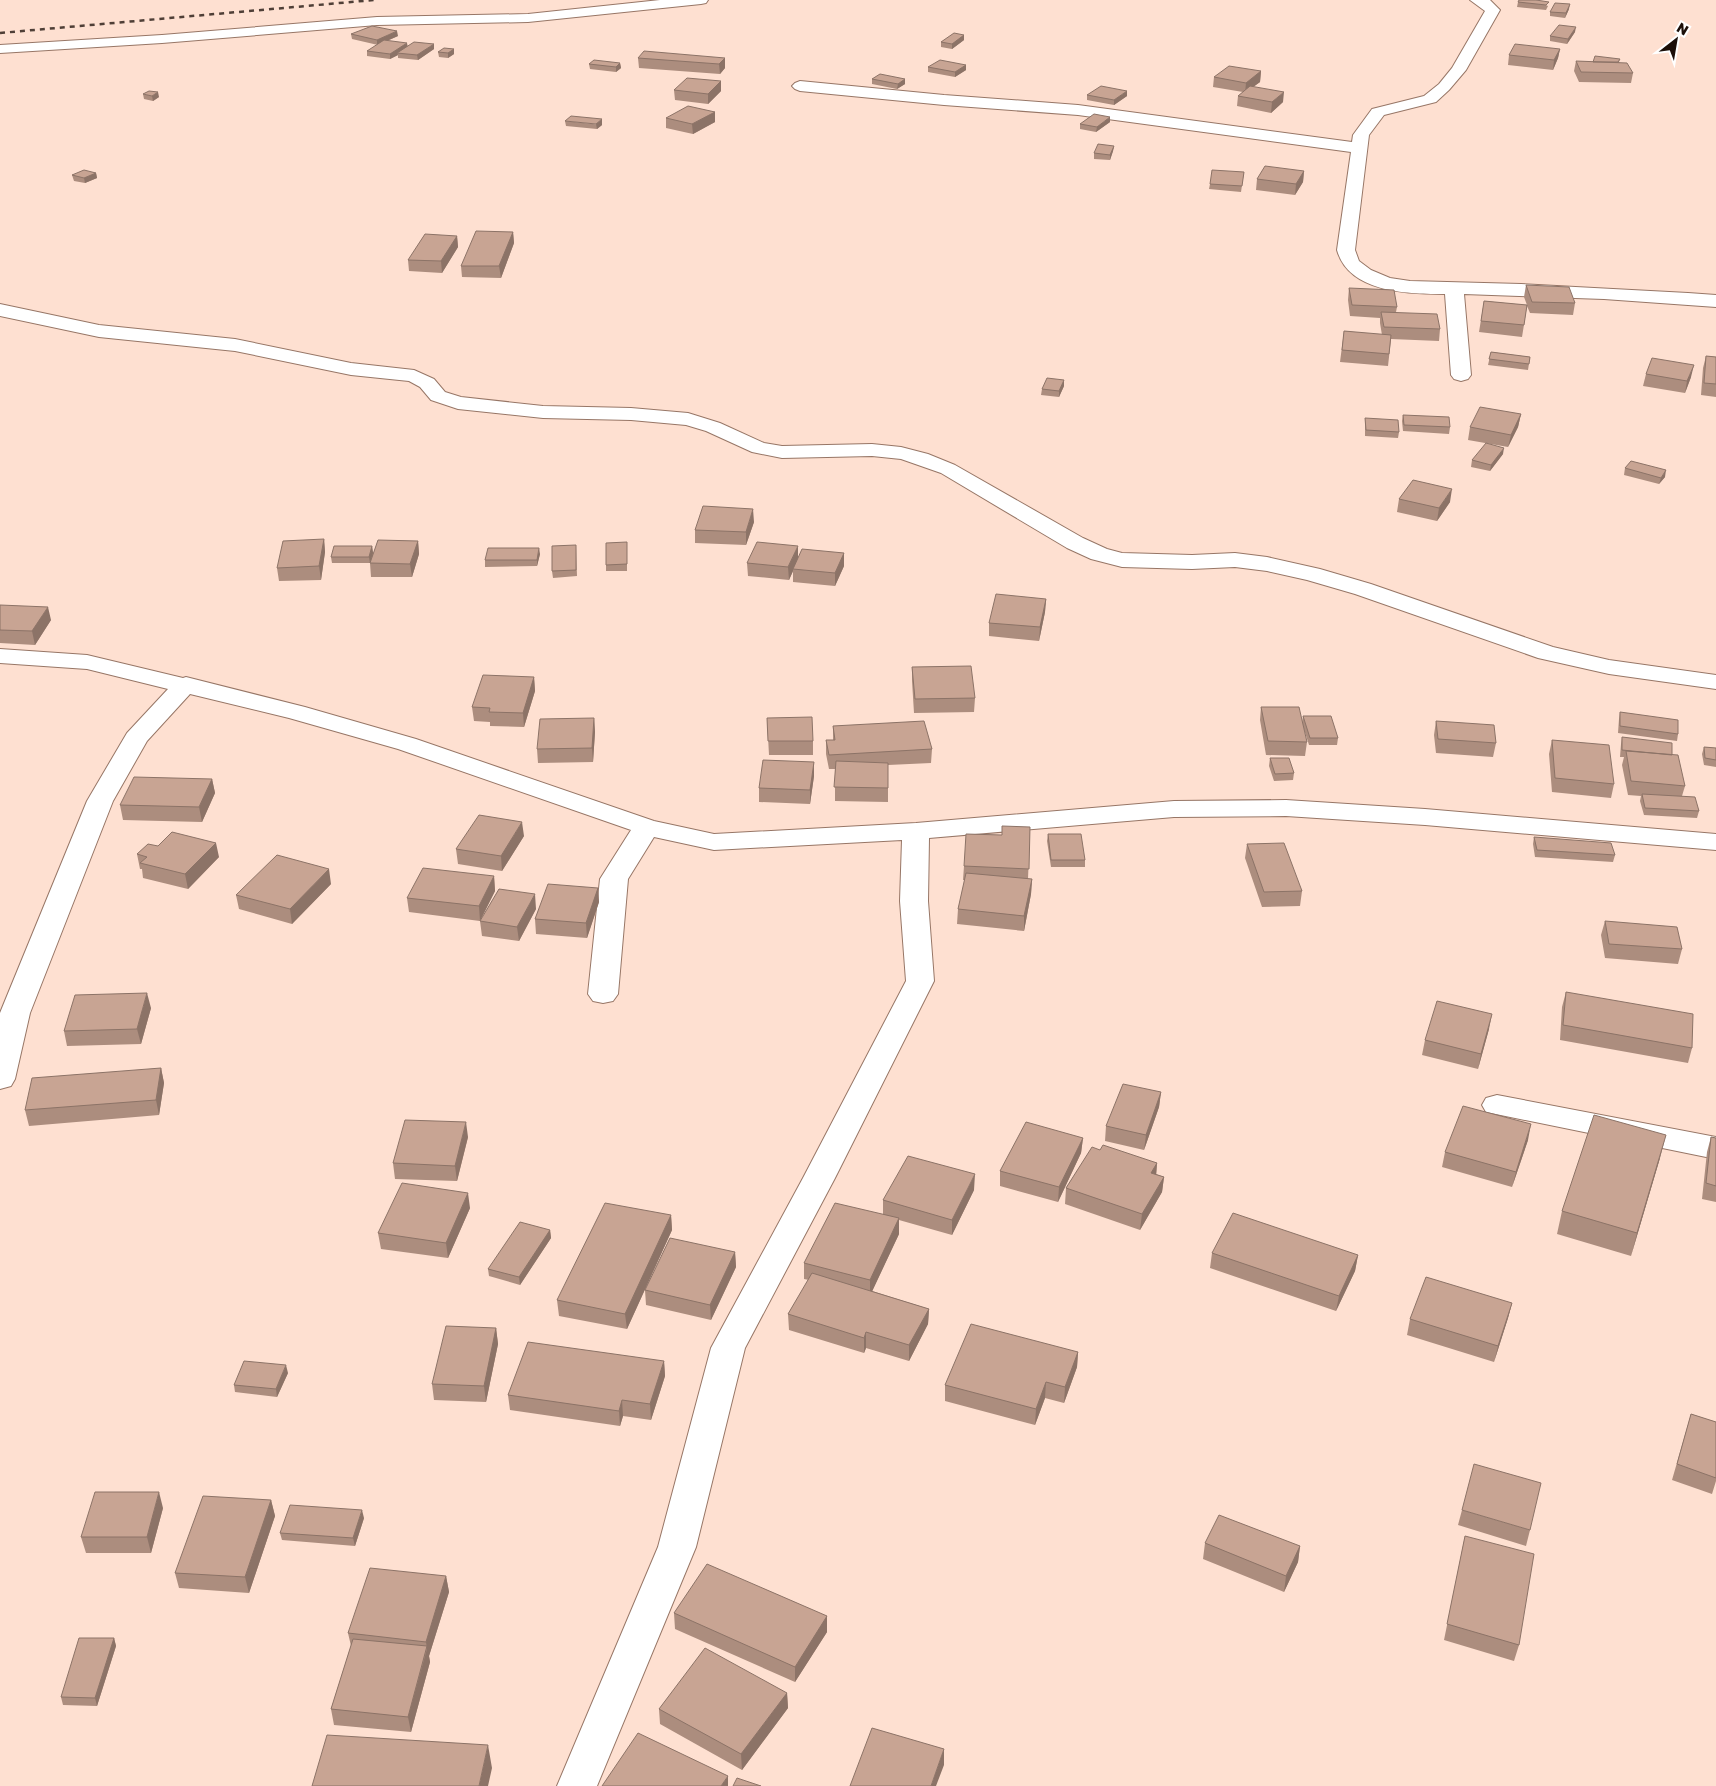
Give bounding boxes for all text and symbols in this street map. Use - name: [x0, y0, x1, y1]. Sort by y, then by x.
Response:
- north arrow: [1651, 15, 1701, 65]
- text: N: [1674, 18, 1692, 38]

